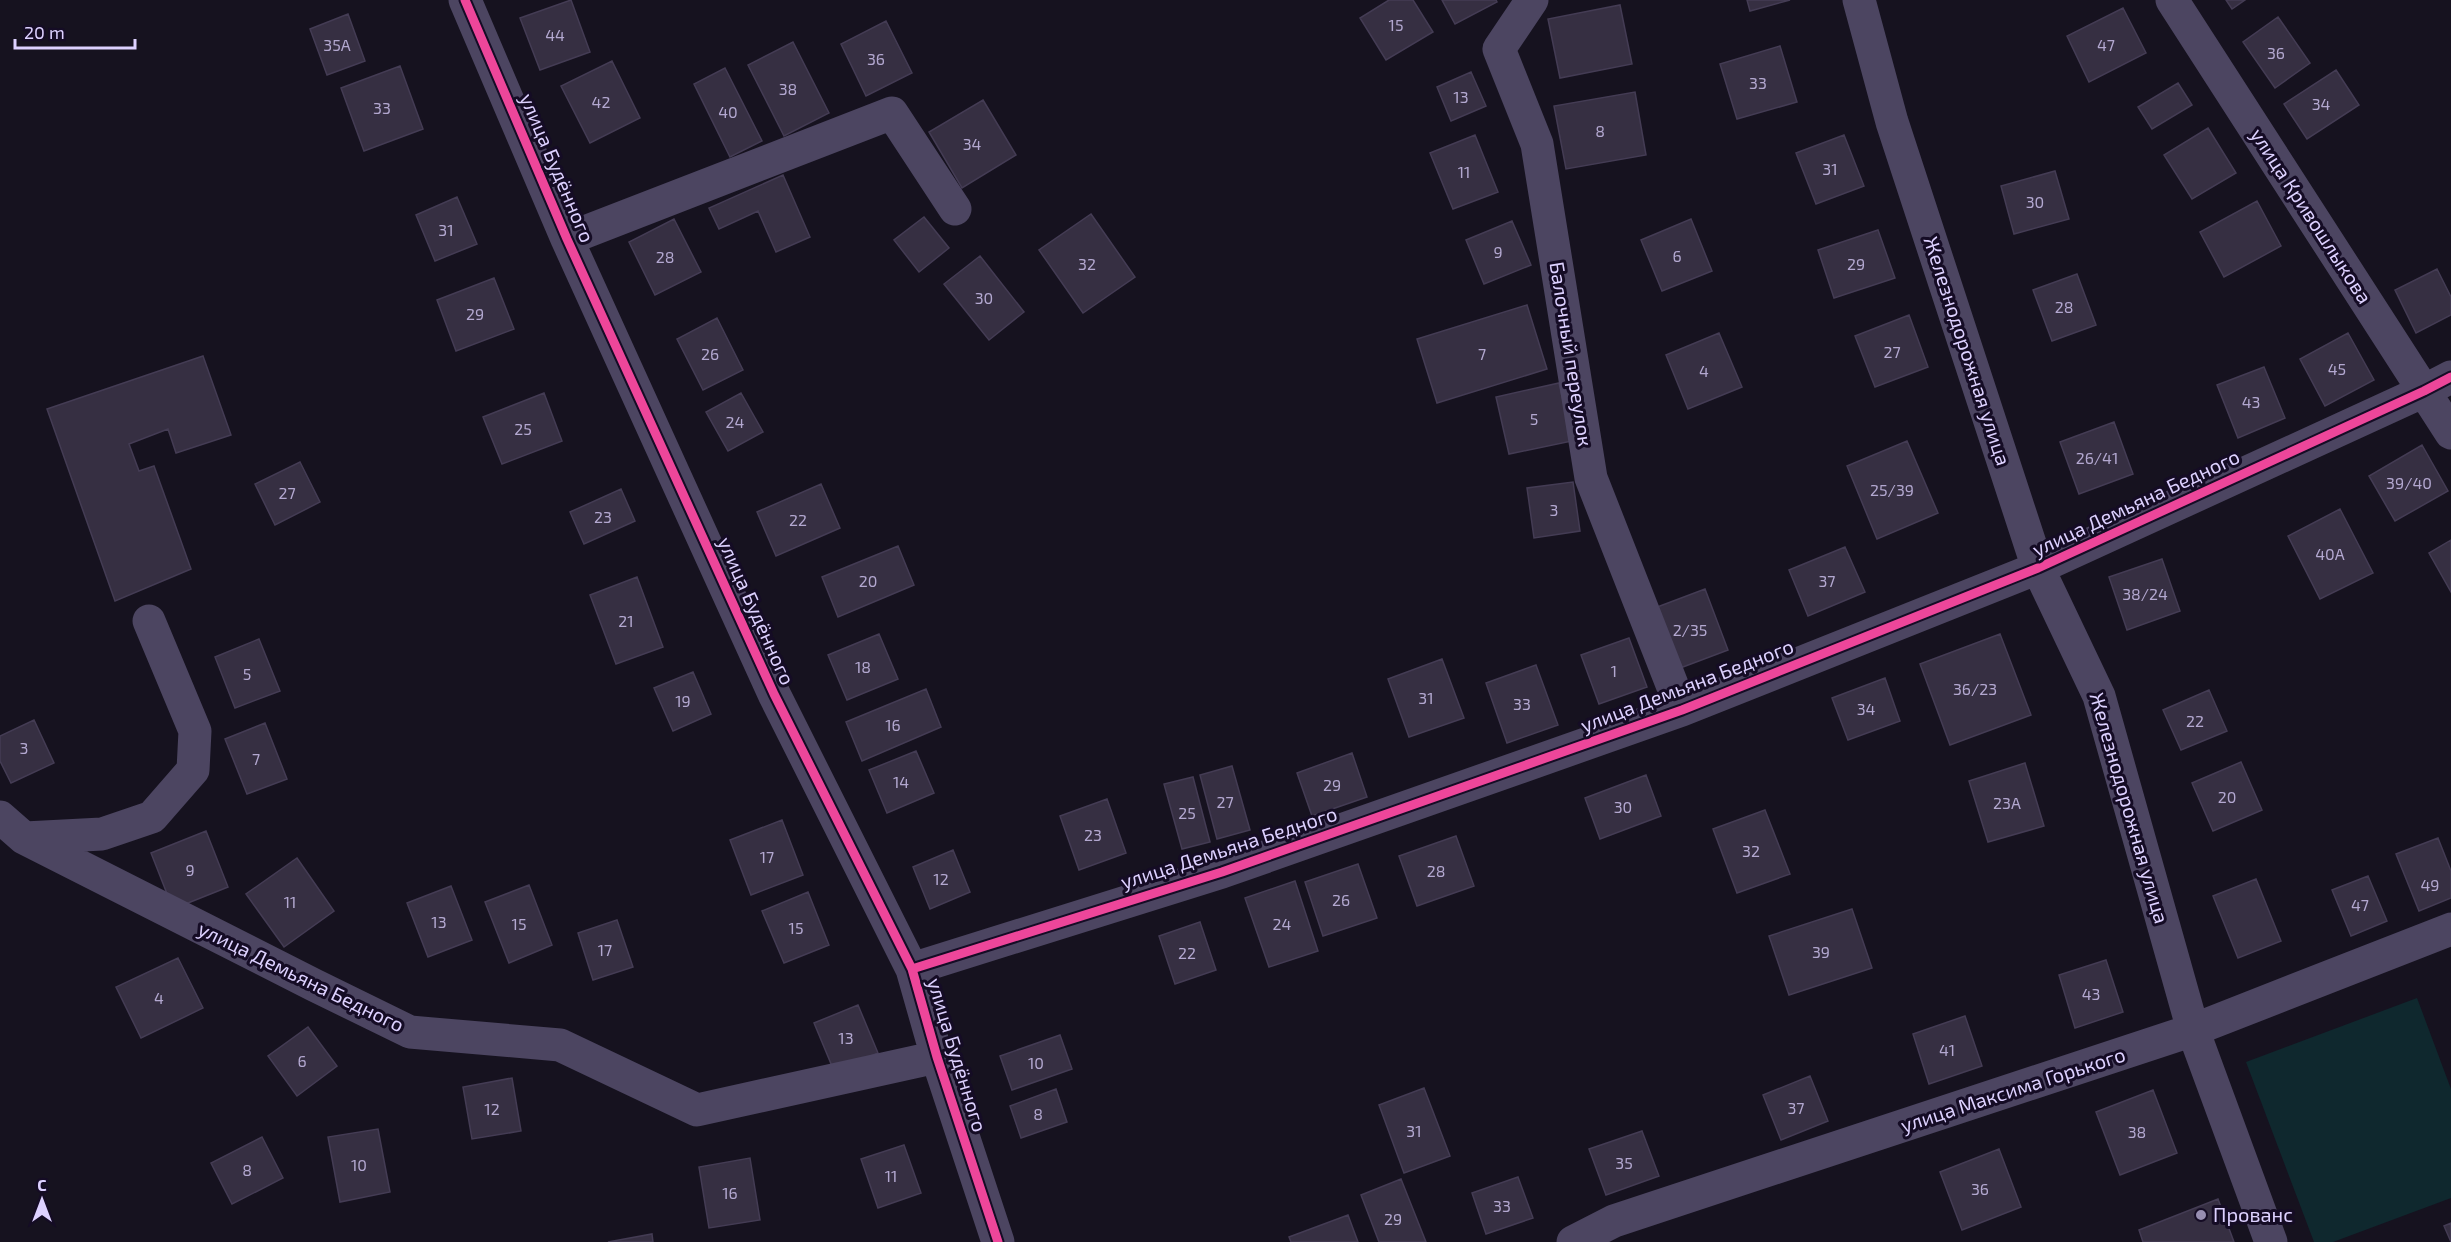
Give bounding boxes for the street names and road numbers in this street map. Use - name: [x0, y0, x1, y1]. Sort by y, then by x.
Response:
- street label: улица Будённого: [515, 89, 600, 246]
- street label: улица Кривошлыкова: [2245, 123, 2378, 308]
- street label: Железнодорожная улица: [1919, 233, 2016, 469]
- street label: Балочный переулок: [1545, 260, 1598, 448]
- street label: улица Демьяна Бедного: [2028, 443, 2244, 562]
- street label: улица Будённого: [713, 533, 800, 689]
- street label: улица Демьяна Бедного: [1577, 633, 1797, 738]
- street label: Железнодорожная улица: [2084, 689, 2174, 926]
- street label: улица Демьяна Бедного: [1117, 801, 1340, 894]
- street label: улица Демьяна Бедного: [194, 916, 408, 1037]
- street label: улица Будённого: [922, 975, 993, 1135]
- street label: улица Максима Горького: [1897, 1041, 2128, 1138]

